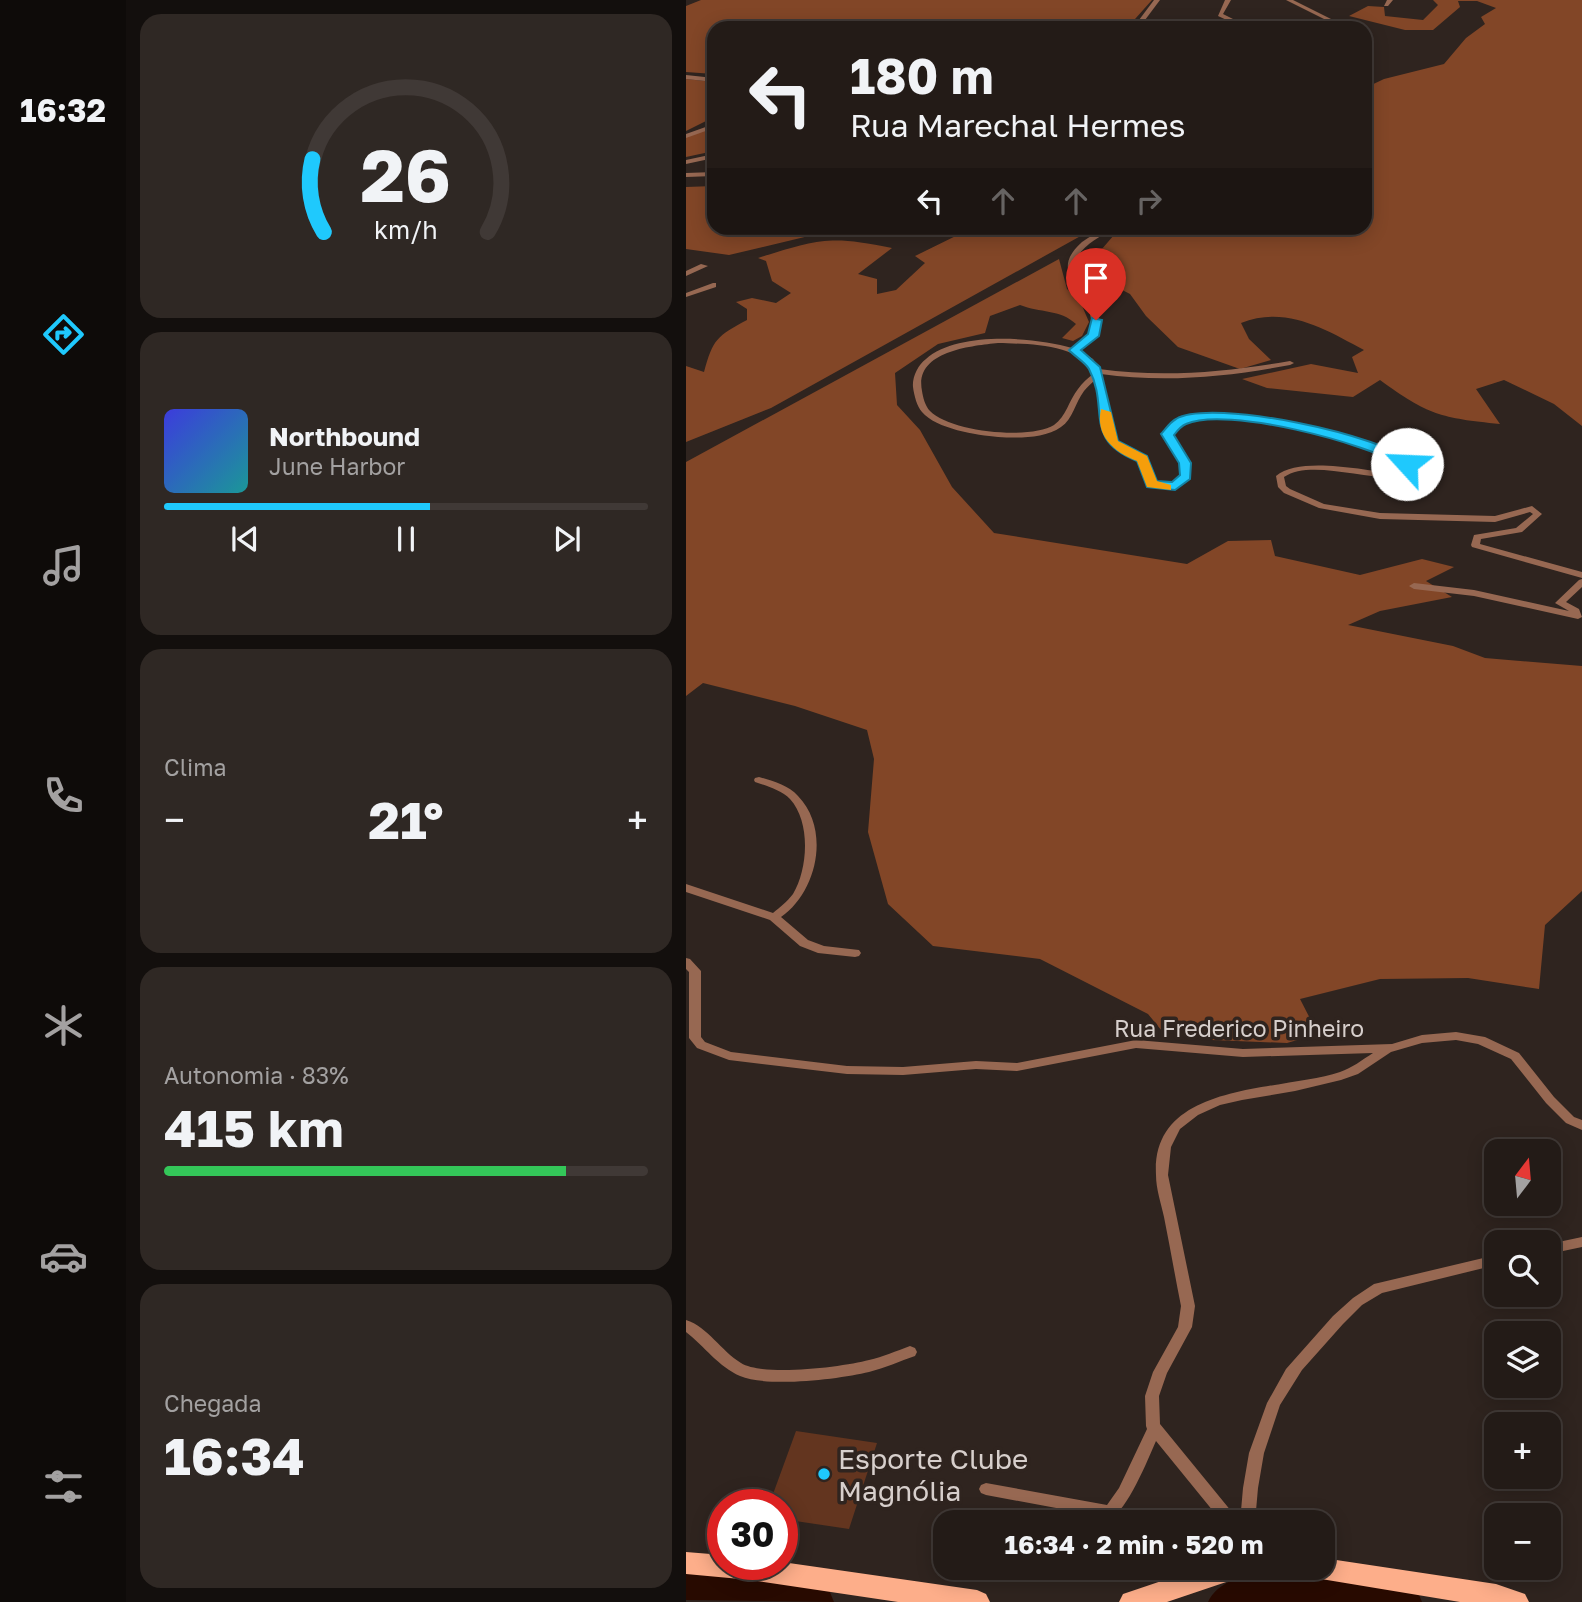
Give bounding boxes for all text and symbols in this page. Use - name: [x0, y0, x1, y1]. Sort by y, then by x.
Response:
- text: 180 m: [850, 46, 994, 105]
- icon: left: [735, 49, 826, 140]
- text: 16:32: [20, 91, 106, 129]
- text: Rua Marechal Hermes: [850, 106, 1186, 144]
- text: 26: [361, 131, 451, 218]
- icon: left: [911, 182, 949, 220]
- icon: ahead: [984, 182, 1022, 220]
- icon: ahead: [1057, 182, 1095, 220]
- icon: right: [1130, 182, 1168, 220]
- text: km/h: [374, 214, 438, 245]
- pin: [1066, 248, 1126, 320]
- icon: arrive: [1077, 259, 1115, 297]
- icon: directions: [39, 310, 88, 359]
- text: Northbound: [269, 421, 420, 452]
- position arrow: [1370, 427, 1444, 501]
- text: June Harbor: [269, 452, 405, 480]
- icon: previous: [226, 520, 264, 558]
- icon: pause: [387, 520, 425, 558]
- icon: next: [548, 520, 586, 558]
- icon: music: [39, 541, 88, 590]
- text: Clima: [164, 753, 227, 781]
- icon: phone: [39, 771, 88, 820]
- text: 21°: [368, 788, 444, 850]
- text: −: [164, 797, 185, 842]
- text: +: [627, 797, 648, 842]
- icon: climate: [39, 1001, 88, 1050]
- street label: Rua Frederico Pinheiro: [1114, 1014, 1364, 1042]
- text: Autonomia · 83%: [164, 1061, 349, 1089]
- text: 415 km: [164, 1096, 344, 1158]
- north arrow: [1484, 1139, 1561, 1216]
- map controls: [1484, 1139, 1561, 1580]
- button: search: [1484, 1230, 1561, 1307]
- icon: car: [39, 1232, 88, 1281]
- button: layers: [1484, 1321, 1561, 1398]
- text: Chegada: [164, 1389, 261, 1417]
- button: +: [1484, 1412, 1561, 1489]
- text: 16:34: [164, 1424, 305, 1486]
- place label: Esporte Clube Magnólia: [838, 1442, 1028, 1507]
- icon: filters: [39, 1462, 88, 1511]
- marker: Esporte Clube Magnólia: [816, 1466, 832, 1482]
- speed limit sign: 30: [707, 1489, 798, 1580]
- button: −: [1484, 1503, 1561, 1580]
- text: 16:34 · 2 min · 520 m: [1005, 1529, 1263, 1560]

